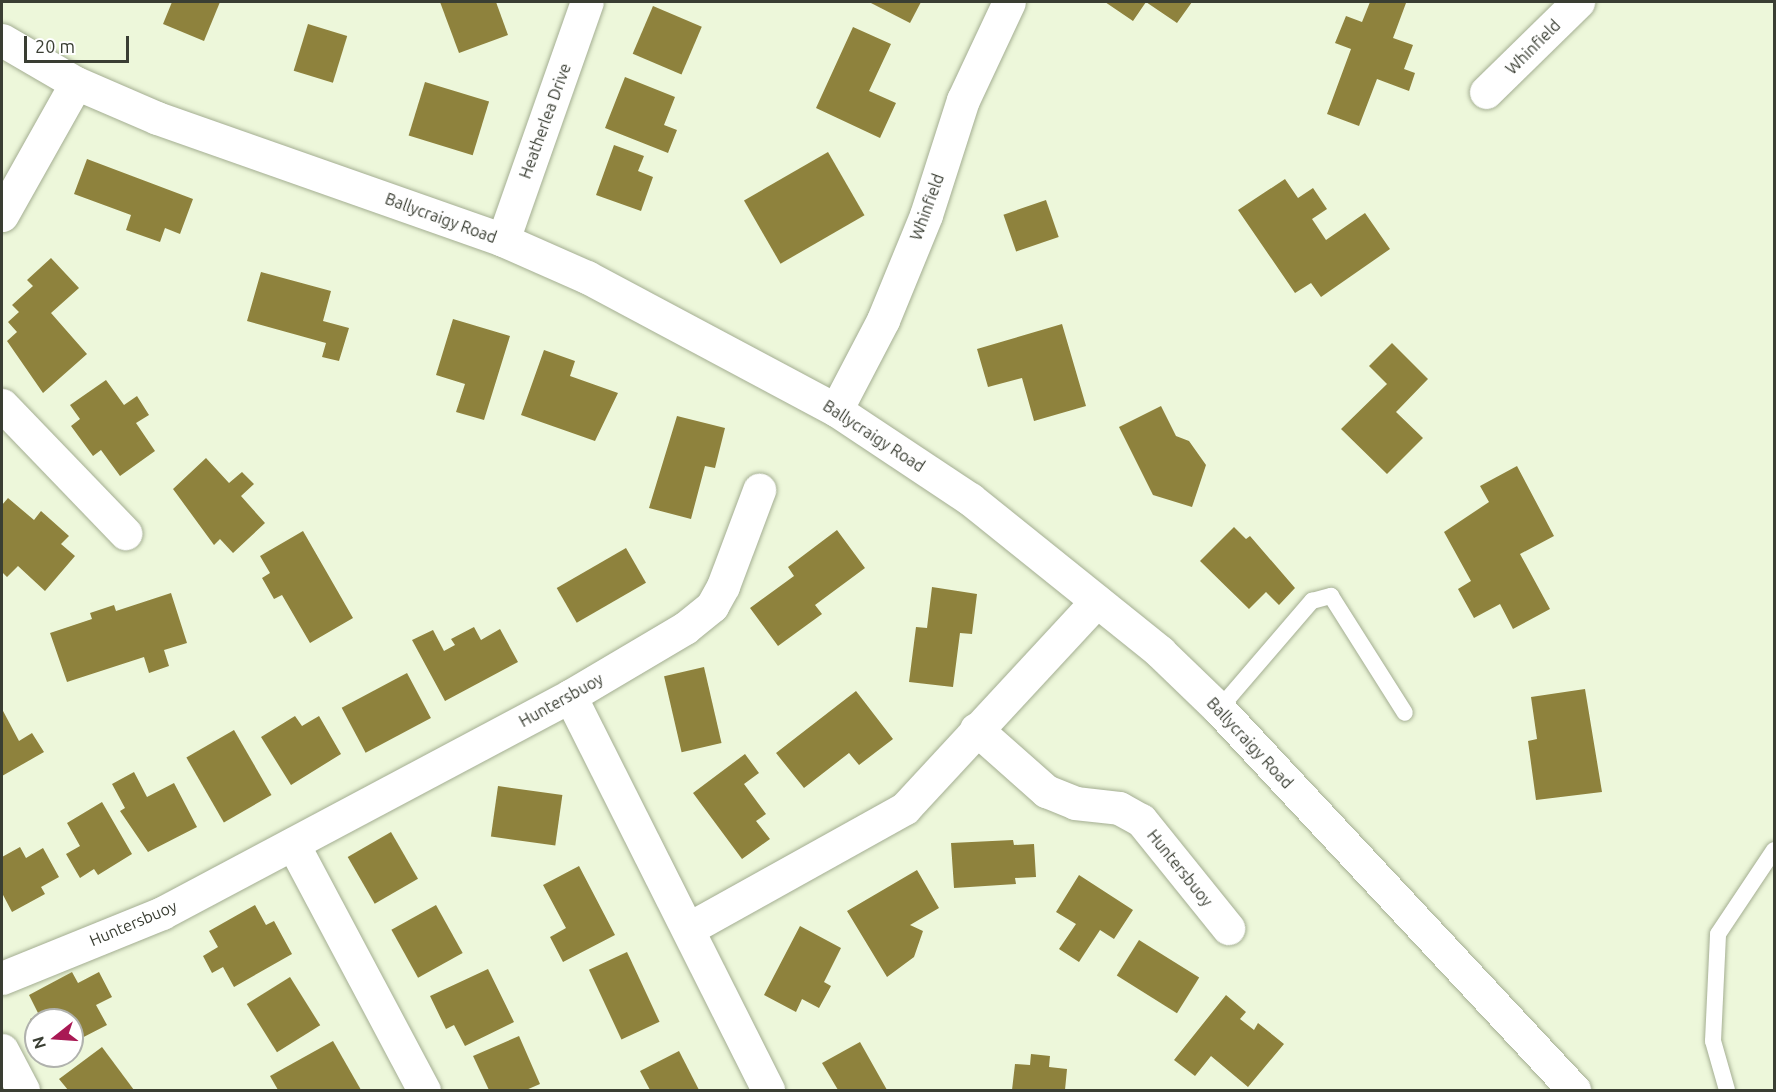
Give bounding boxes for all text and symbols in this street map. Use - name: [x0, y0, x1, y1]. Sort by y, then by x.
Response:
- street label: Whinfield: [1502, 16, 1564, 78]
- scale bar: [27, 24, 132, 62]
- text: 20 m: [35, 36, 75, 56]
- street label: Heatherlea Drive: [515, 61, 575, 181]
- street label: Whinfield: [906, 171, 948, 243]
- street label: Ballycraigy Road: [383, 189, 499, 247]
- street label: Ballycraigy Road: [820, 396, 928, 476]
- street label: Huntersbuoy: [516, 669, 606, 731]
- street label: Ballycraigy Road: [1203, 694, 1297, 792]
- street label: Huntersbuoy: [1143, 826, 1217, 910]
- street label: Huntersbuoy: [86, 896, 180, 950]
- north arrow: [24, 1008, 84, 1068]
- text: N: [28, 1034, 49, 1051]

